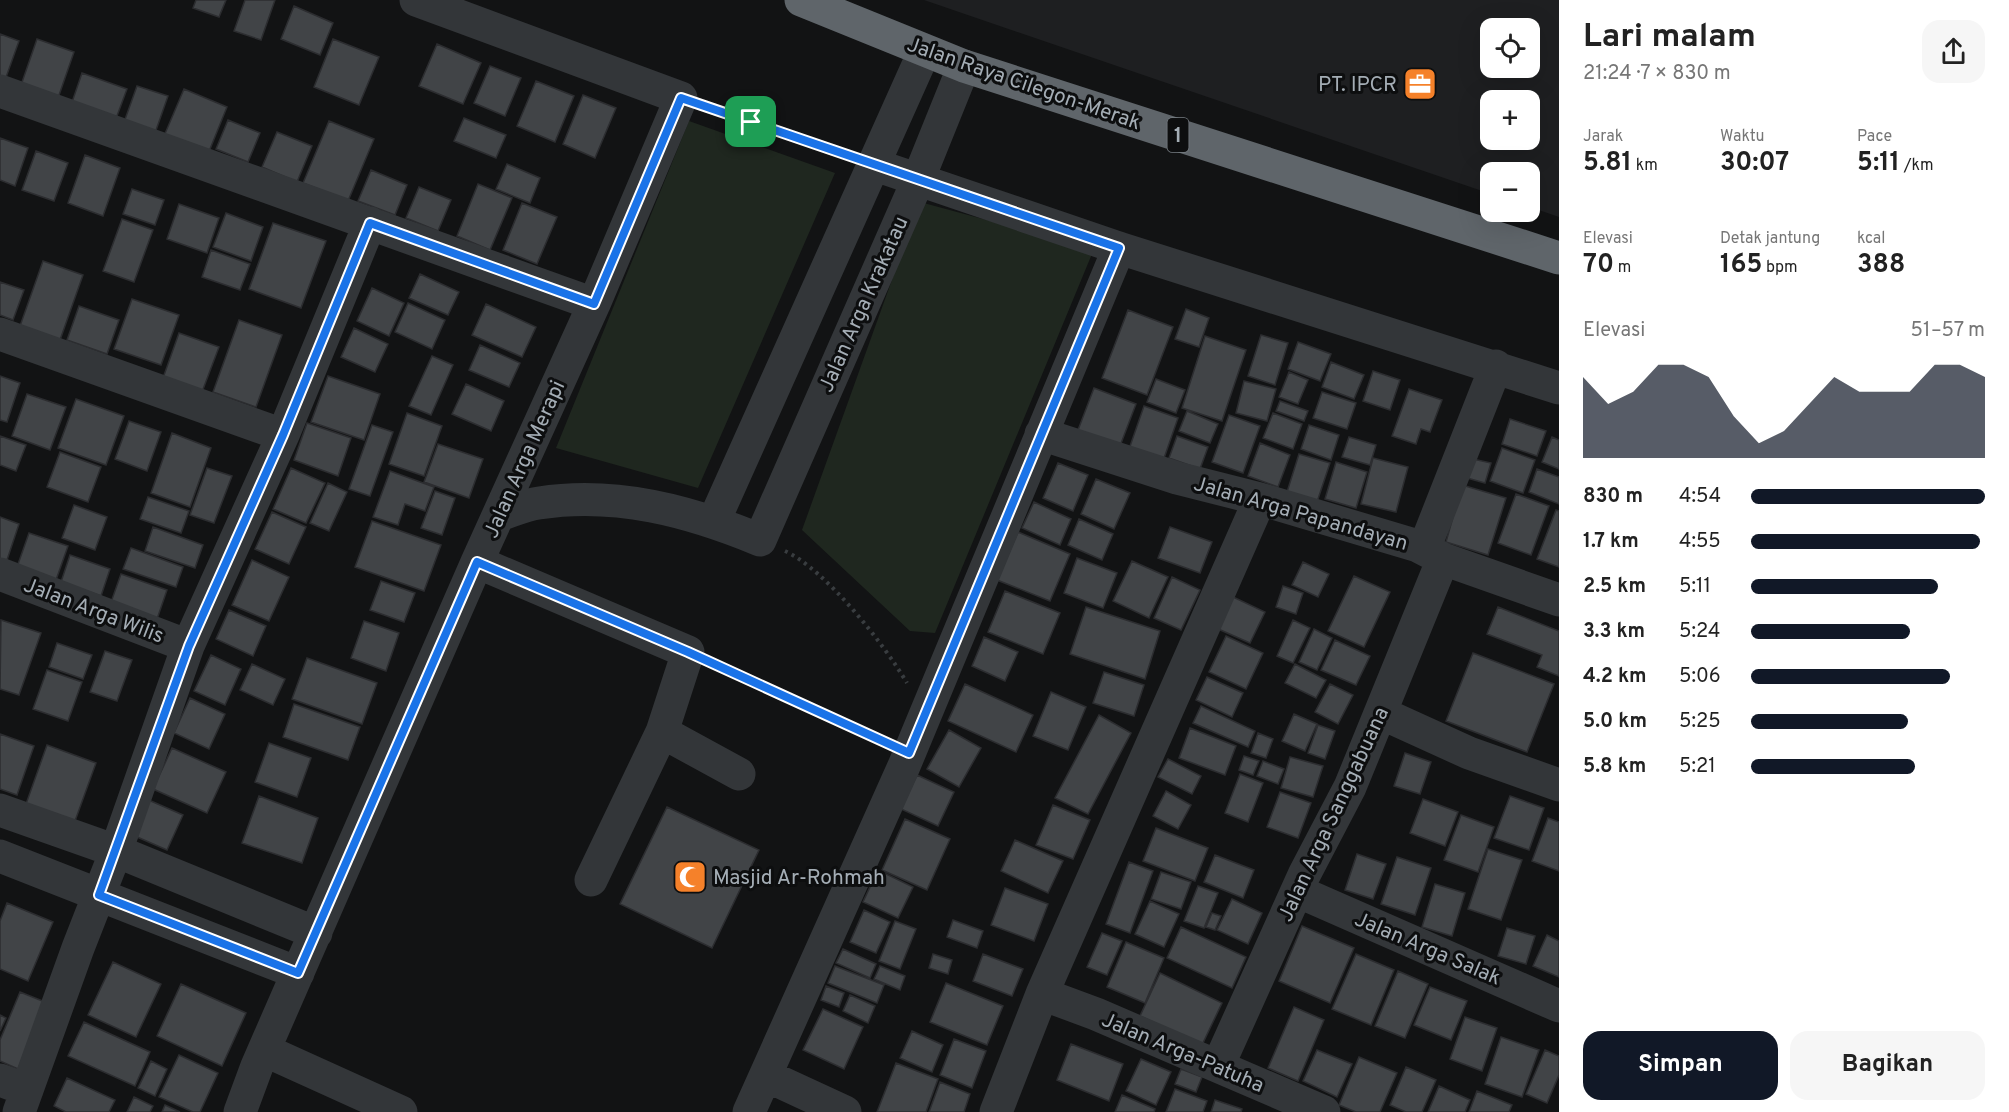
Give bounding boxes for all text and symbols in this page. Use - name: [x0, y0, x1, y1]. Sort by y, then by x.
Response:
- text: Lari malam: [1583, 17, 1756, 59]
- map controls: [1480, 18, 1540, 222]
- button: locate: [1480, 18, 1540, 78]
- button: share: [1922, 20, 1985, 83]
- street label: Jalan Raya Cilegon-Merak: [903, 32, 1144, 137]
- text: 21:24 · 7 × 830 m: [1583, 61, 1731, 87]
- office icon: PT. IPCR: [1402, 66, 1438, 102]
- place label: PT. IPCR: [1318, 72, 1397, 99]
- button: +: [1480, 90, 1540, 150]
- pin: [725, 96, 776, 147]
- icon: arrive: [734, 105, 767, 138]
- road number: 1: [1168, 118, 1188, 152]
- text: Jarak: [1583, 127, 1623, 147]
- text: Waktu: [1720, 127, 1764, 147]
- text: Pace: [1857, 127, 1892, 147]
- text: 5.81: [1583, 147, 1632, 180]
- text: 30:07: [1720, 147, 1789, 180]
- text: 5:11: [1857, 147, 1900, 180]
- text: km: [1632, 156, 1658, 176]
- text: /km: [1900, 156, 1934, 176]
- button: −: [1480, 162, 1540, 222]
- street label: Jalan Arga Krakatau: [813, 212, 915, 397]
- text: Elevasi: [1583, 229, 1633, 249]
- text: Detak jantung: [1720, 229, 1820, 249]
- text: kcal: [1857, 229, 1885, 249]
- text: 70: [1583, 249, 1614, 282]
- text: 165: [1720, 249, 1762, 282]
- text: 388: [1857, 249, 1905, 282]
- text: m: [1614, 258, 1631, 278]
- text: bpm: [1762, 258, 1797, 278]
- text: Elevasi: [1583, 318, 1645, 344]
- text: 51–57 m: [1911, 318, 1985, 344]
- street label: Jalan Arga Merapi: [479, 377, 572, 543]
- street label: Jalan Arga Papandayan: [1190, 471, 1411, 558]
- text: 830 m: [1583, 484, 1643, 510]
- text: 4:54: [1679, 484, 1721, 510]
- text: 1.7 km: [1583, 529, 1639, 555]
- text: 4:55: [1679, 529, 1721, 555]
- street label: Jalan Arga Wilis: [19, 572, 168, 651]
- text: 2.5 km: [1583, 574, 1646, 600]
- text: 5:11: [1679, 574, 1711, 600]
- text: 3.3 km: [1583, 619, 1645, 645]
- text: 5:24: [1679, 619, 1720, 645]
- text: 4.2 km: [1583, 664, 1647, 690]
- text: 5:06: [1679, 664, 1721, 690]
- street label: Jalan Arga Sanggabuana: [1273, 703, 1396, 926]
- text: 5.0 km: [1583, 709, 1647, 735]
- text: 5:25: [1679, 709, 1721, 735]
- text: 5.8 km: [1583, 754, 1646, 780]
- text: 5:21: [1679, 754, 1716, 780]
- mosque icon: Masjid Ar-Rohmah: [672, 859, 708, 895]
- place label: Masjid Ar-Rohmah: [713, 865, 885, 892]
- street label: Jalan Arga Salak: [1350, 906, 1505, 992]
- street label: Jalan Arga-Patuha: [1097, 1007, 1268, 1100]
- button: Simpan: [1583, 1031, 1778, 1100]
- button: Bagikan: [1790, 1031, 1985, 1100]

